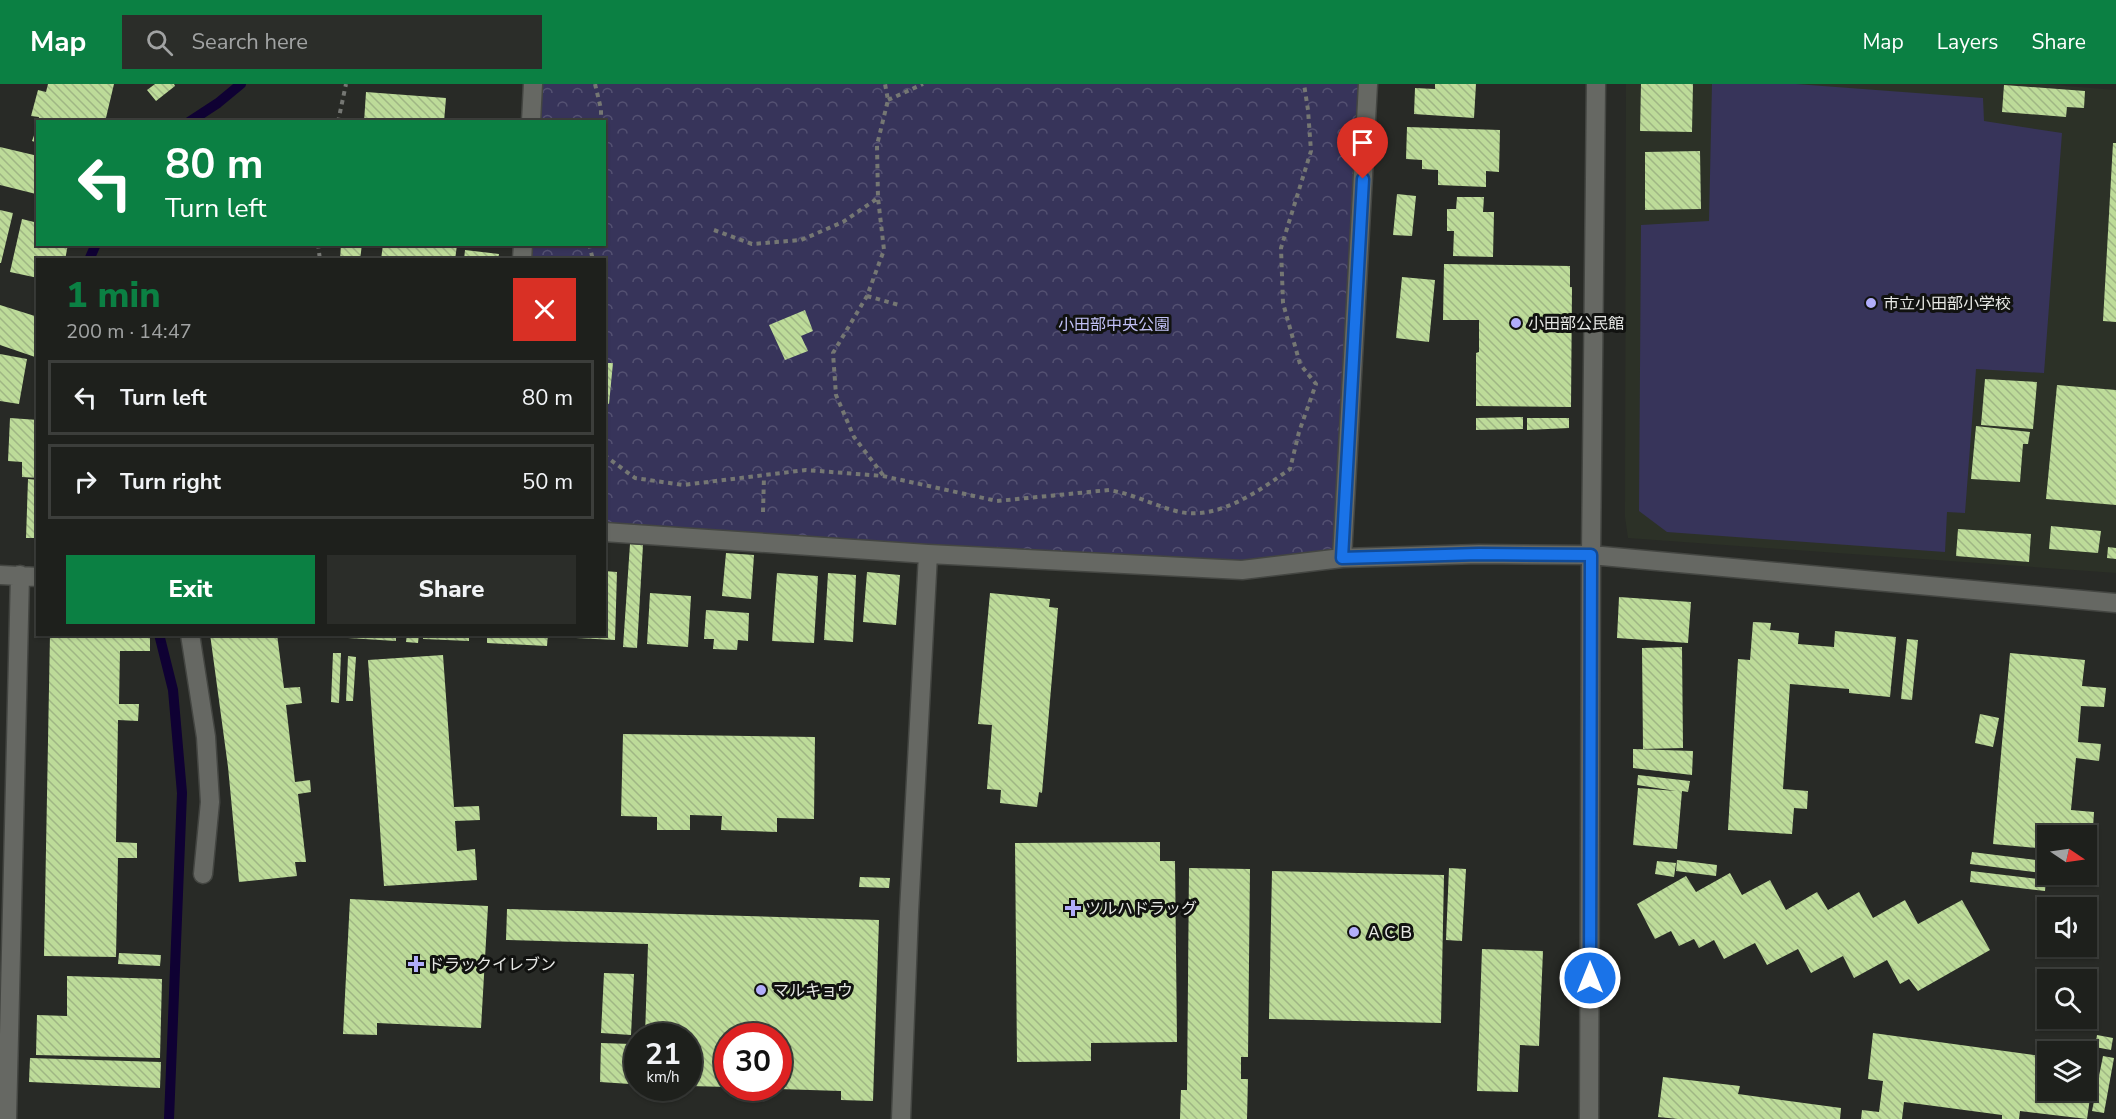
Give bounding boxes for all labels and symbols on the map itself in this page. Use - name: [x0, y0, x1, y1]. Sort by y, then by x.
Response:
- pin: [1337, 117, 1388, 179]
- place label: 市立小田部小学校: [1883, 293, 2011, 315]
- marker: 市立小田部小学校: [1864, 296, 1878, 310]
- place label: 小田部公民館: [1528, 313, 1624, 335]
- park label: 小田部中央公園: [1058, 314, 1170, 336]
- marker: 小田部公民館: [1509, 316, 1523, 330]
- north arrow: [2037, 825, 2097, 885]
- place label: ツルハドラッグ: [1085, 898, 1197, 920]
- marker: ツルハドラッグ: [1066, 901, 1080, 915]
- place label: ＡＣＢ: [1366, 922, 1414, 944]
- marker: ＡＣＢ: [1347, 925, 1361, 939]
- position arrow: [1558, 946, 1622, 1010]
- place label: ドラックイレブン: [428, 954, 556, 976]
- marker: ドラックイレブン: [409, 957, 423, 971]
- place label: マルキョウ: [773, 980, 853, 1002]
- marker: マルキョウ: [754, 983, 768, 997]
- speed limit sign: 30: [714, 1023, 792, 1101]

